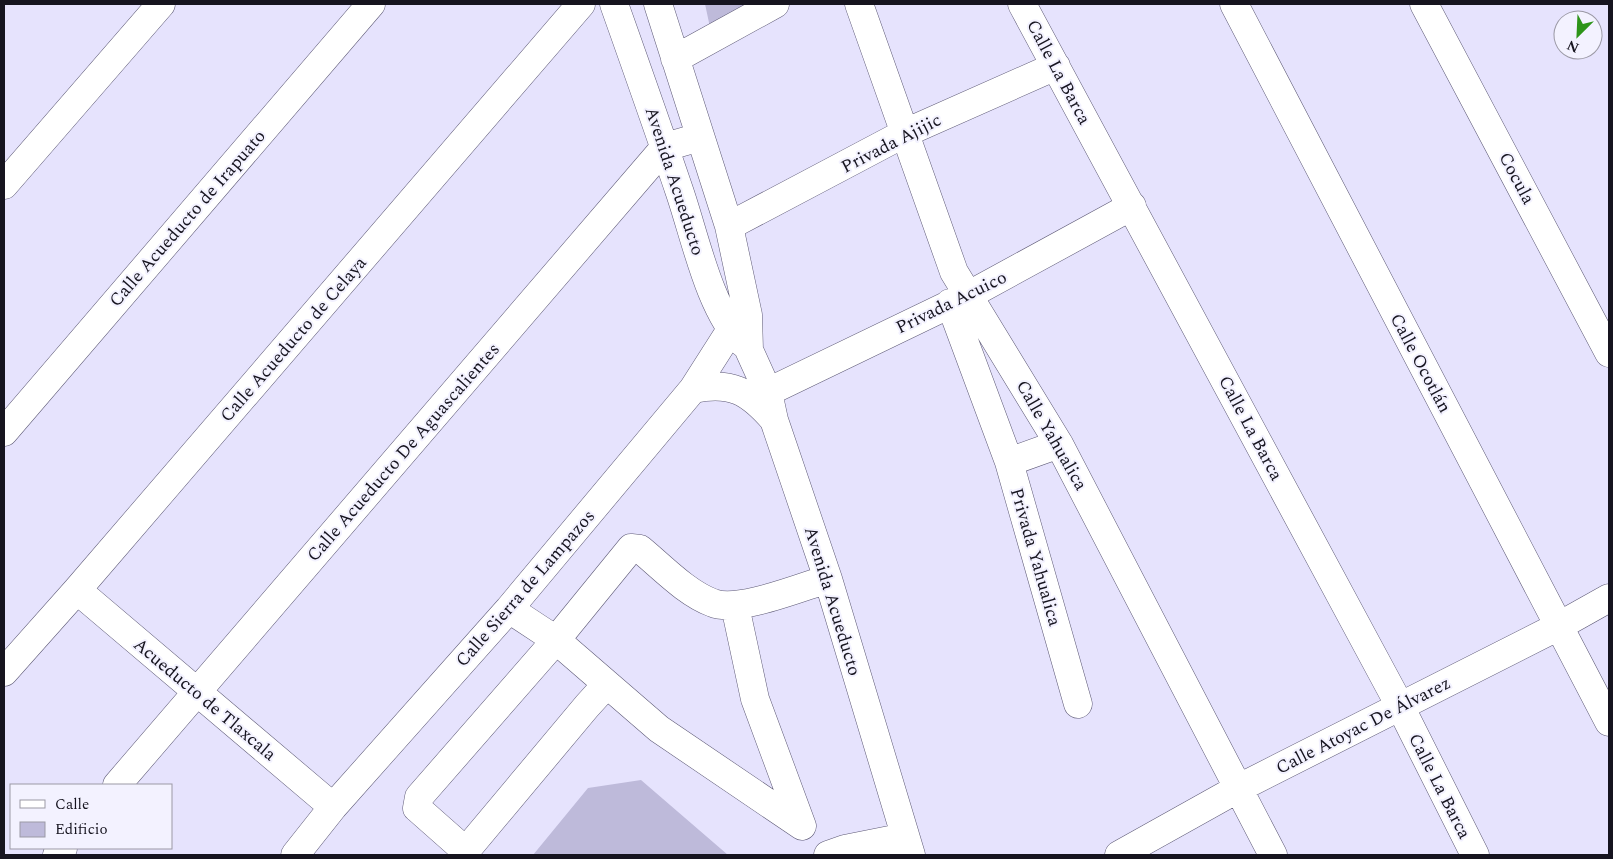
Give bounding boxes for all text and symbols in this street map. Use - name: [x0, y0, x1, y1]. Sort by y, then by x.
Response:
- north arrow: [1553, 10, 1603, 60]
- street label: Calle La Barca: [1020, 15, 1098, 130]
- text: N: [1563, 35, 1582, 58]
- street label: Avenida Acueducto: [638, 103, 711, 259]
- street label: Privada Ajijic: [836, 107, 946, 180]
- street label: Calle Acueducto de Irapuato: [103, 124, 272, 313]
- street label: Cocula: [1492, 147, 1542, 209]
- street label: Calle Acueducto de Celaya: [214, 250, 373, 428]
- street label: Privada Acuico: [891, 264, 1011, 341]
- street label: Calle Ocotlán: [1383, 309, 1458, 418]
- street label: Calle Acueducto De Aguascalientes: [300, 337, 506, 568]
- street label: Calle La Barca: [1212, 371, 1290, 486]
- street label: Calle Yahualica: [1009, 375, 1094, 496]
- street label: Privada Yahualica: [1003, 485, 1068, 630]
- street label: Calle Sierra de Lampazos: [449, 504, 602, 673]
- street label: Avenida Acueducto: [797, 523, 868, 679]
- street label: Acueducto de Tlaxcala: [127, 631, 282, 768]
- street label: Calle Atoyac De Álvarez: [1271, 670, 1455, 781]
- street label: Calle La Barca: [1401, 729, 1478, 844]
- legend: [10, 784, 172, 849]
- text: Calle: [55, 793, 89, 816]
- text: Edificio: [55, 818, 108, 841]

